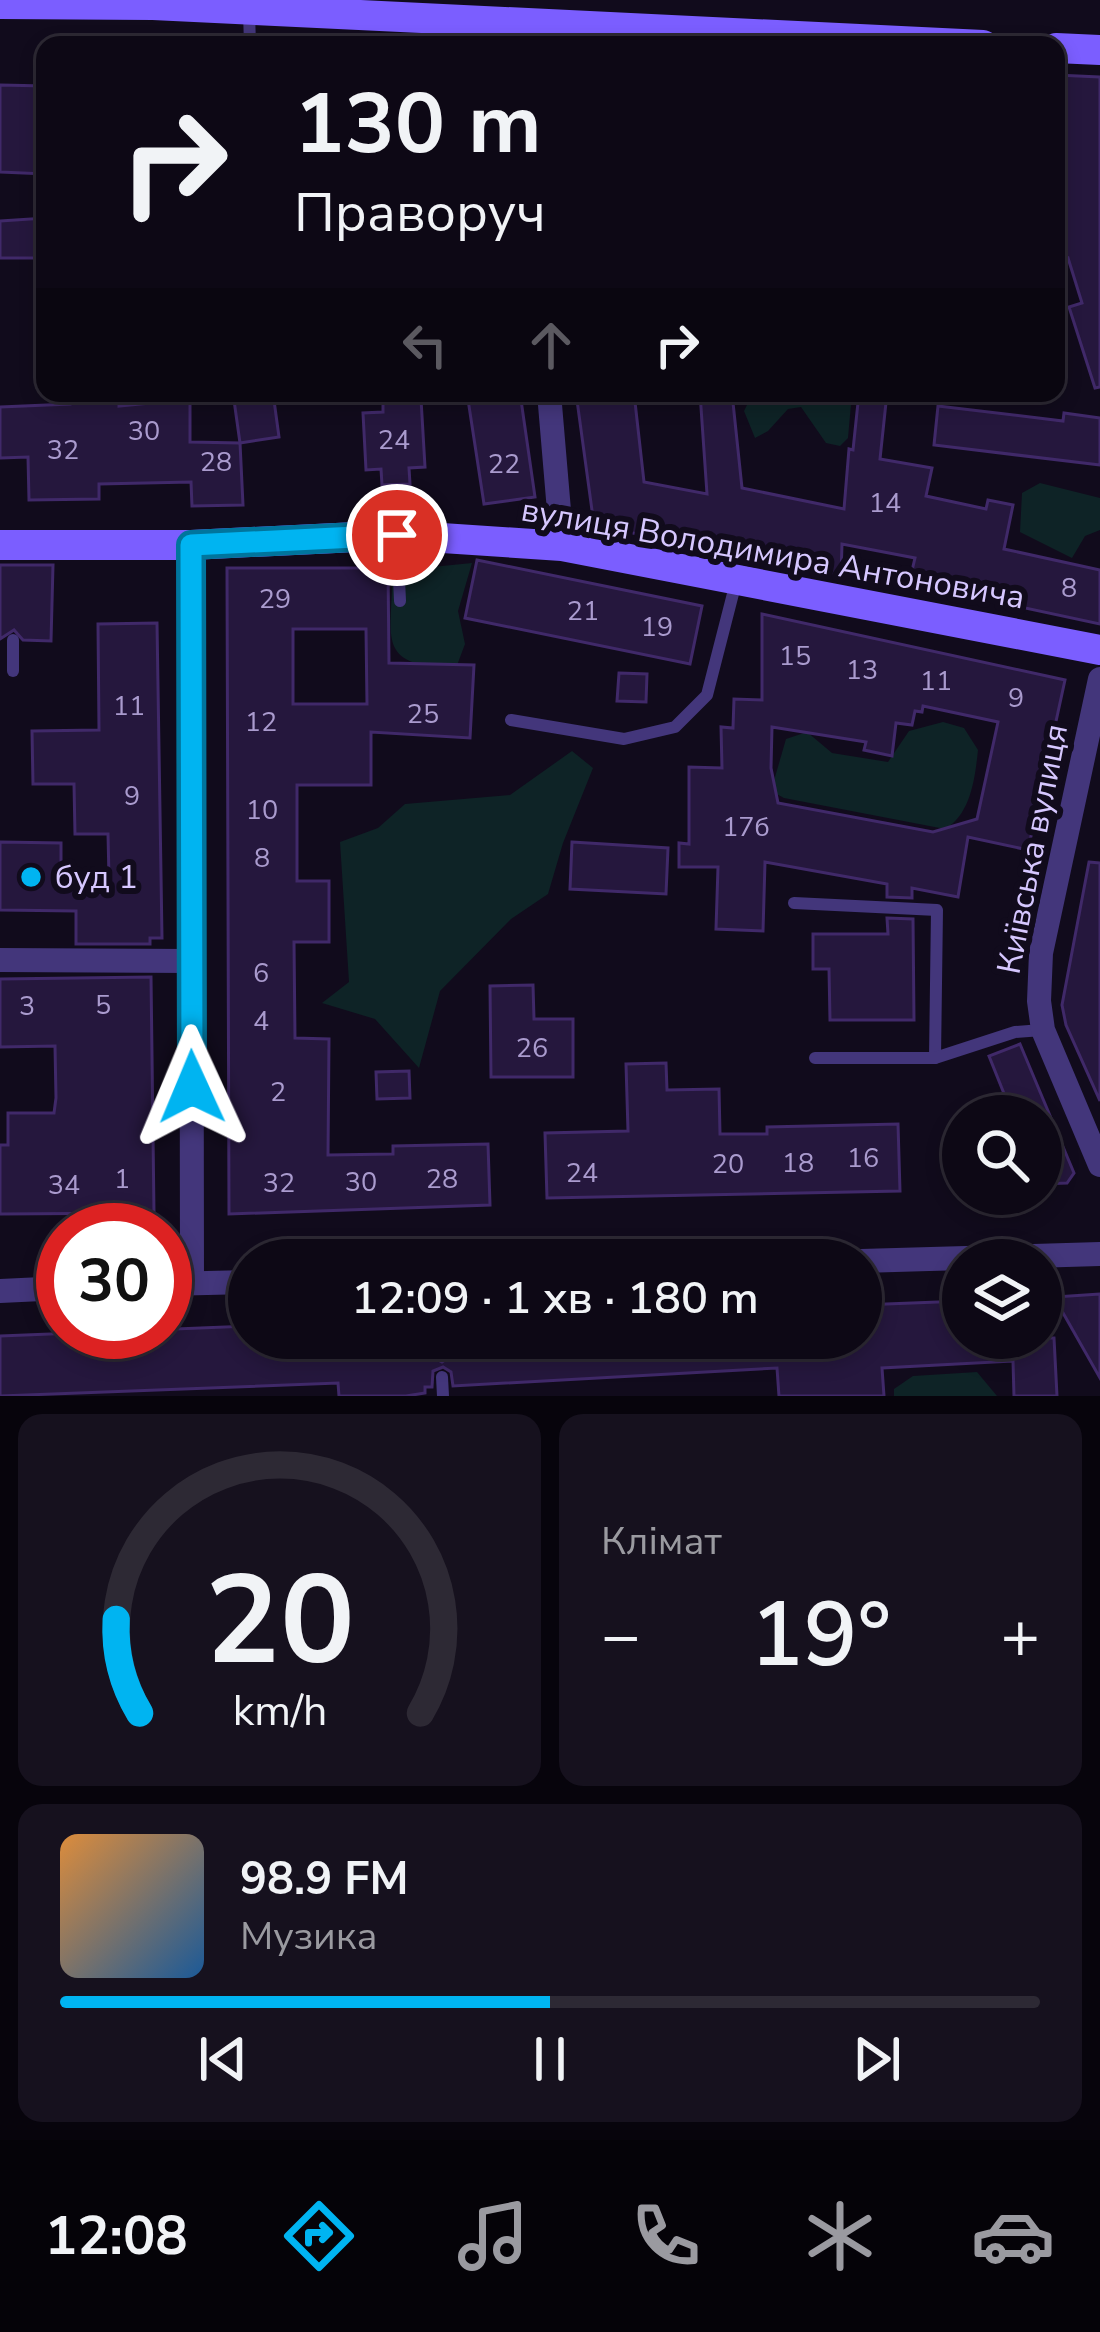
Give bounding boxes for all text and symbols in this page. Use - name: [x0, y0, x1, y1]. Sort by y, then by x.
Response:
- text: 130 m: [294, 67, 542, 182]
- icon: right: [96, 84, 252, 240]
- text: Праворуч: [294, 176, 546, 250]
- icon: left: [392, 312, 458, 378]
- icon: ahead: [518, 312, 584, 378]
- icon: right: [644, 312, 710, 378]
- house number: 30: [128, 413, 160, 450]
- house number: 24: [378, 422, 410, 459]
- house number: 32: [47, 432, 79, 469]
- house number: 28: [200, 444, 232, 481]
- house number: 22: [488, 446, 520, 483]
- pin: [346, 484, 448, 586]
- house number: 14: [869, 485, 901, 522]
- street label: вулиця Володимира Антоновича: [518, 488, 1028, 620]
- icon: arrive: [364, 502, 430, 568]
- house number: 8: [1061, 570, 1077, 607]
- house number: 29: [259, 581, 291, 618]
- house number: 21: [567, 593, 599, 630]
- house number: 19: [641, 609, 673, 646]
- house number: 15: [779, 638, 811, 675]
- house number: 13: [846, 652, 878, 689]
- house number: 11: [920, 663, 952, 700]
- house number: 9: [1008, 680, 1024, 717]
- house number: 11: [113, 688, 145, 725]
- house number: 25: [407, 696, 439, 733]
- house number: 12: [245, 704, 277, 741]
- street label: Київська вулиця: [987, 720, 1079, 978]
- house number: 9: [124, 778, 140, 815]
- house number: 10: [246, 792, 278, 829]
- house number: 17б: [722, 809, 770, 846]
- house number: 8: [254, 840, 270, 877]
- place label: буд 1: [55, 855, 138, 900]
- marker: буд 1: [18, 864, 44, 890]
- house number: 6: [253, 955, 269, 992]
- house number: 5: [95, 987, 111, 1024]
- house number: 3: [19, 988, 35, 1025]
- house number: 4: [253, 1003, 269, 1040]
- position arrow: [129, 1024, 255, 1150]
- house number: 26: [516, 1030, 548, 1067]
- house number: 2: [270, 1074, 286, 1111]
- map controls: [942, 1095, 1062, 1359]
- button: search: [942, 1095, 1062, 1215]
- house number: 16: [847, 1140, 879, 1177]
- house number: 18: [782, 1145, 814, 1182]
- house number: 20: [712, 1146, 744, 1183]
- house number: 24: [566, 1155, 598, 1192]
- house number: 1: [114, 1161, 130, 1198]
- house number: 28: [426, 1161, 458, 1198]
- house number: 30: [345, 1164, 377, 1201]
- house number: 32: [263, 1165, 295, 1202]
- house number: 34: [48, 1167, 80, 1204]
- speed limit sign: 30: [36, 1203, 192, 1359]
- button: layers: [942, 1239, 1062, 1359]
- text: 12:09 · 1 хв · 180 m: [351, 1268, 759, 1329]
- text: Клімат: [601, 1515, 722, 1568]
- text: 20: [205, 1536, 354, 1706]
- text: 19°: [750, 1574, 891, 1697]
- text: −: [601, 1591, 641, 1681]
- text: +: [1000, 1591, 1040, 1681]
- text: km/h: [232, 1682, 327, 1740]
- text: 98.9 FM: [240, 1849, 409, 1910]
- text: Музика: [240, 1910, 377, 1963]
- icon: previous: [190, 2026, 256, 2092]
- icon: pause: [517, 2026, 583, 2092]
- icon: next: [844, 2026, 910, 2092]
- icon: directions: [277, 2194, 361, 2278]
- icon: music: [451, 2194, 535, 2278]
- icon: phone: [624, 2194, 708, 2278]
- icon: climate: [798, 2194, 882, 2278]
- icon: car: [971, 2194, 1055, 2278]
- text: 12:08: [45, 2199, 188, 2273]

